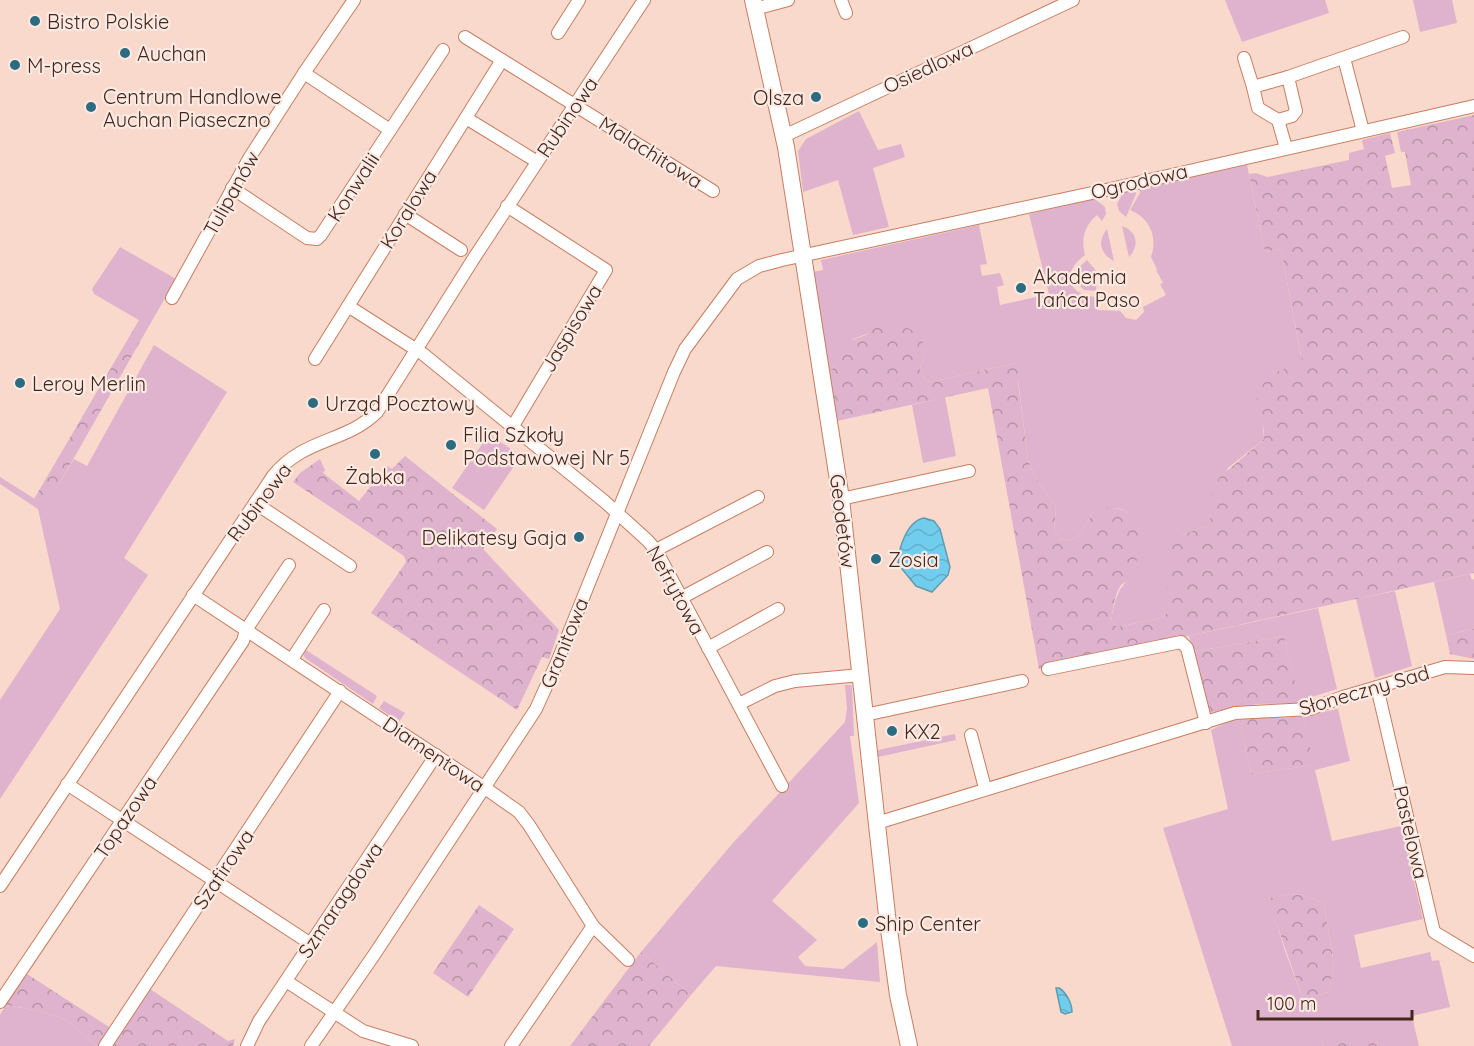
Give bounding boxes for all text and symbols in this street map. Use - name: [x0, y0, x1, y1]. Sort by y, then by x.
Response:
- place label: Bistro Polskie: [47, 9, 169, 34]
- marker: Bistro Polskie: [28, 14, 42, 28]
- street label: Osiedlowa: [879, 35, 977, 99]
- place label: Auchan: [137, 41, 207, 66]
- marker: Auchan: [118, 46, 132, 60]
- place label: M-press: [27, 53, 101, 78]
- marker: M-press: [8, 58, 22, 72]
- street label: Rubinowa: [531, 72, 603, 162]
- place label: Centrum Handlowe Auchan Piaseczno: [103, 84, 282, 132]
- place label: Olsza: [753, 85, 804, 110]
- marker: Olsza: [809, 90, 823, 104]
- marker: Centrum Handlowe Auchan Piaseczno: [84, 100, 98, 114]
- street label: Malachitowa: [595, 110, 707, 194]
- street label: Tulipanów: [198, 146, 264, 240]
- street label: Konwalii: [322, 148, 384, 226]
- street label: Ogrodowa: [1088, 158, 1190, 204]
- street label: Koralowa: [374, 165, 442, 253]
- place label: Akademia Tańca Paso: [1033, 264, 1140, 312]
- street label: Jaspisowa: [535, 280, 607, 376]
- marker: Akademia Tańca Paso: [1014, 281, 1028, 295]
- place label: Leroy Merlin: [32, 371, 146, 396]
- marker: Leroy Merlin: [13, 376, 27, 390]
- place label: Urząd Pocztowy: [325, 391, 475, 416]
- marker: Urząd Pocztowy: [306, 396, 320, 410]
- place label: Filia Szkoły Podstawowej Nr 5: [463, 422, 630, 470]
- marker: Filia Szkoły Podstawowej Nr 5: [444, 438, 458, 452]
- marker: Żabka: [368, 447, 382, 461]
- street label: Rubinowa: [221, 458, 297, 546]
- place label: Żabka: [345, 464, 405, 489]
- street label: Geodetów: [825, 473, 861, 569]
- place label: Delikatesy Gaja: [422, 525, 567, 550]
- marker: Delikatesy Gaja: [572, 530, 586, 544]
- street label: Nefrytowa: [641, 541, 711, 639]
- place label: Zosia: [888, 547, 939, 572]
- marker: Zosia: [869, 552, 883, 566]
- street label: Granitowa: [535, 594, 593, 692]
- street label: Słoneczny Sad: [1296, 659, 1432, 721]
- street label: Diamentowa: [378, 711, 490, 797]
- place label: KX2: [904, 719, 941, 744]
- marker: KX2: [885, 724, 899, 738]
- street label: Topazowa: [88, 771, 162, 863]
- street label: Pastelowa: [1388, 783, 1434, 881]
- street label: Szafirowa: [187, 824, 259, 914]
- street label: Szmaragdowa: [292, 837, 388, 963]
- place label: Ship Center: [875, 911, 981, 936]
- marker: Ship Center: [856, 916, 870, 930]
- scale bar: [1258, 983, 1412, 1021]
- text: 100 m: [1267, 992, 1316, 1015]

